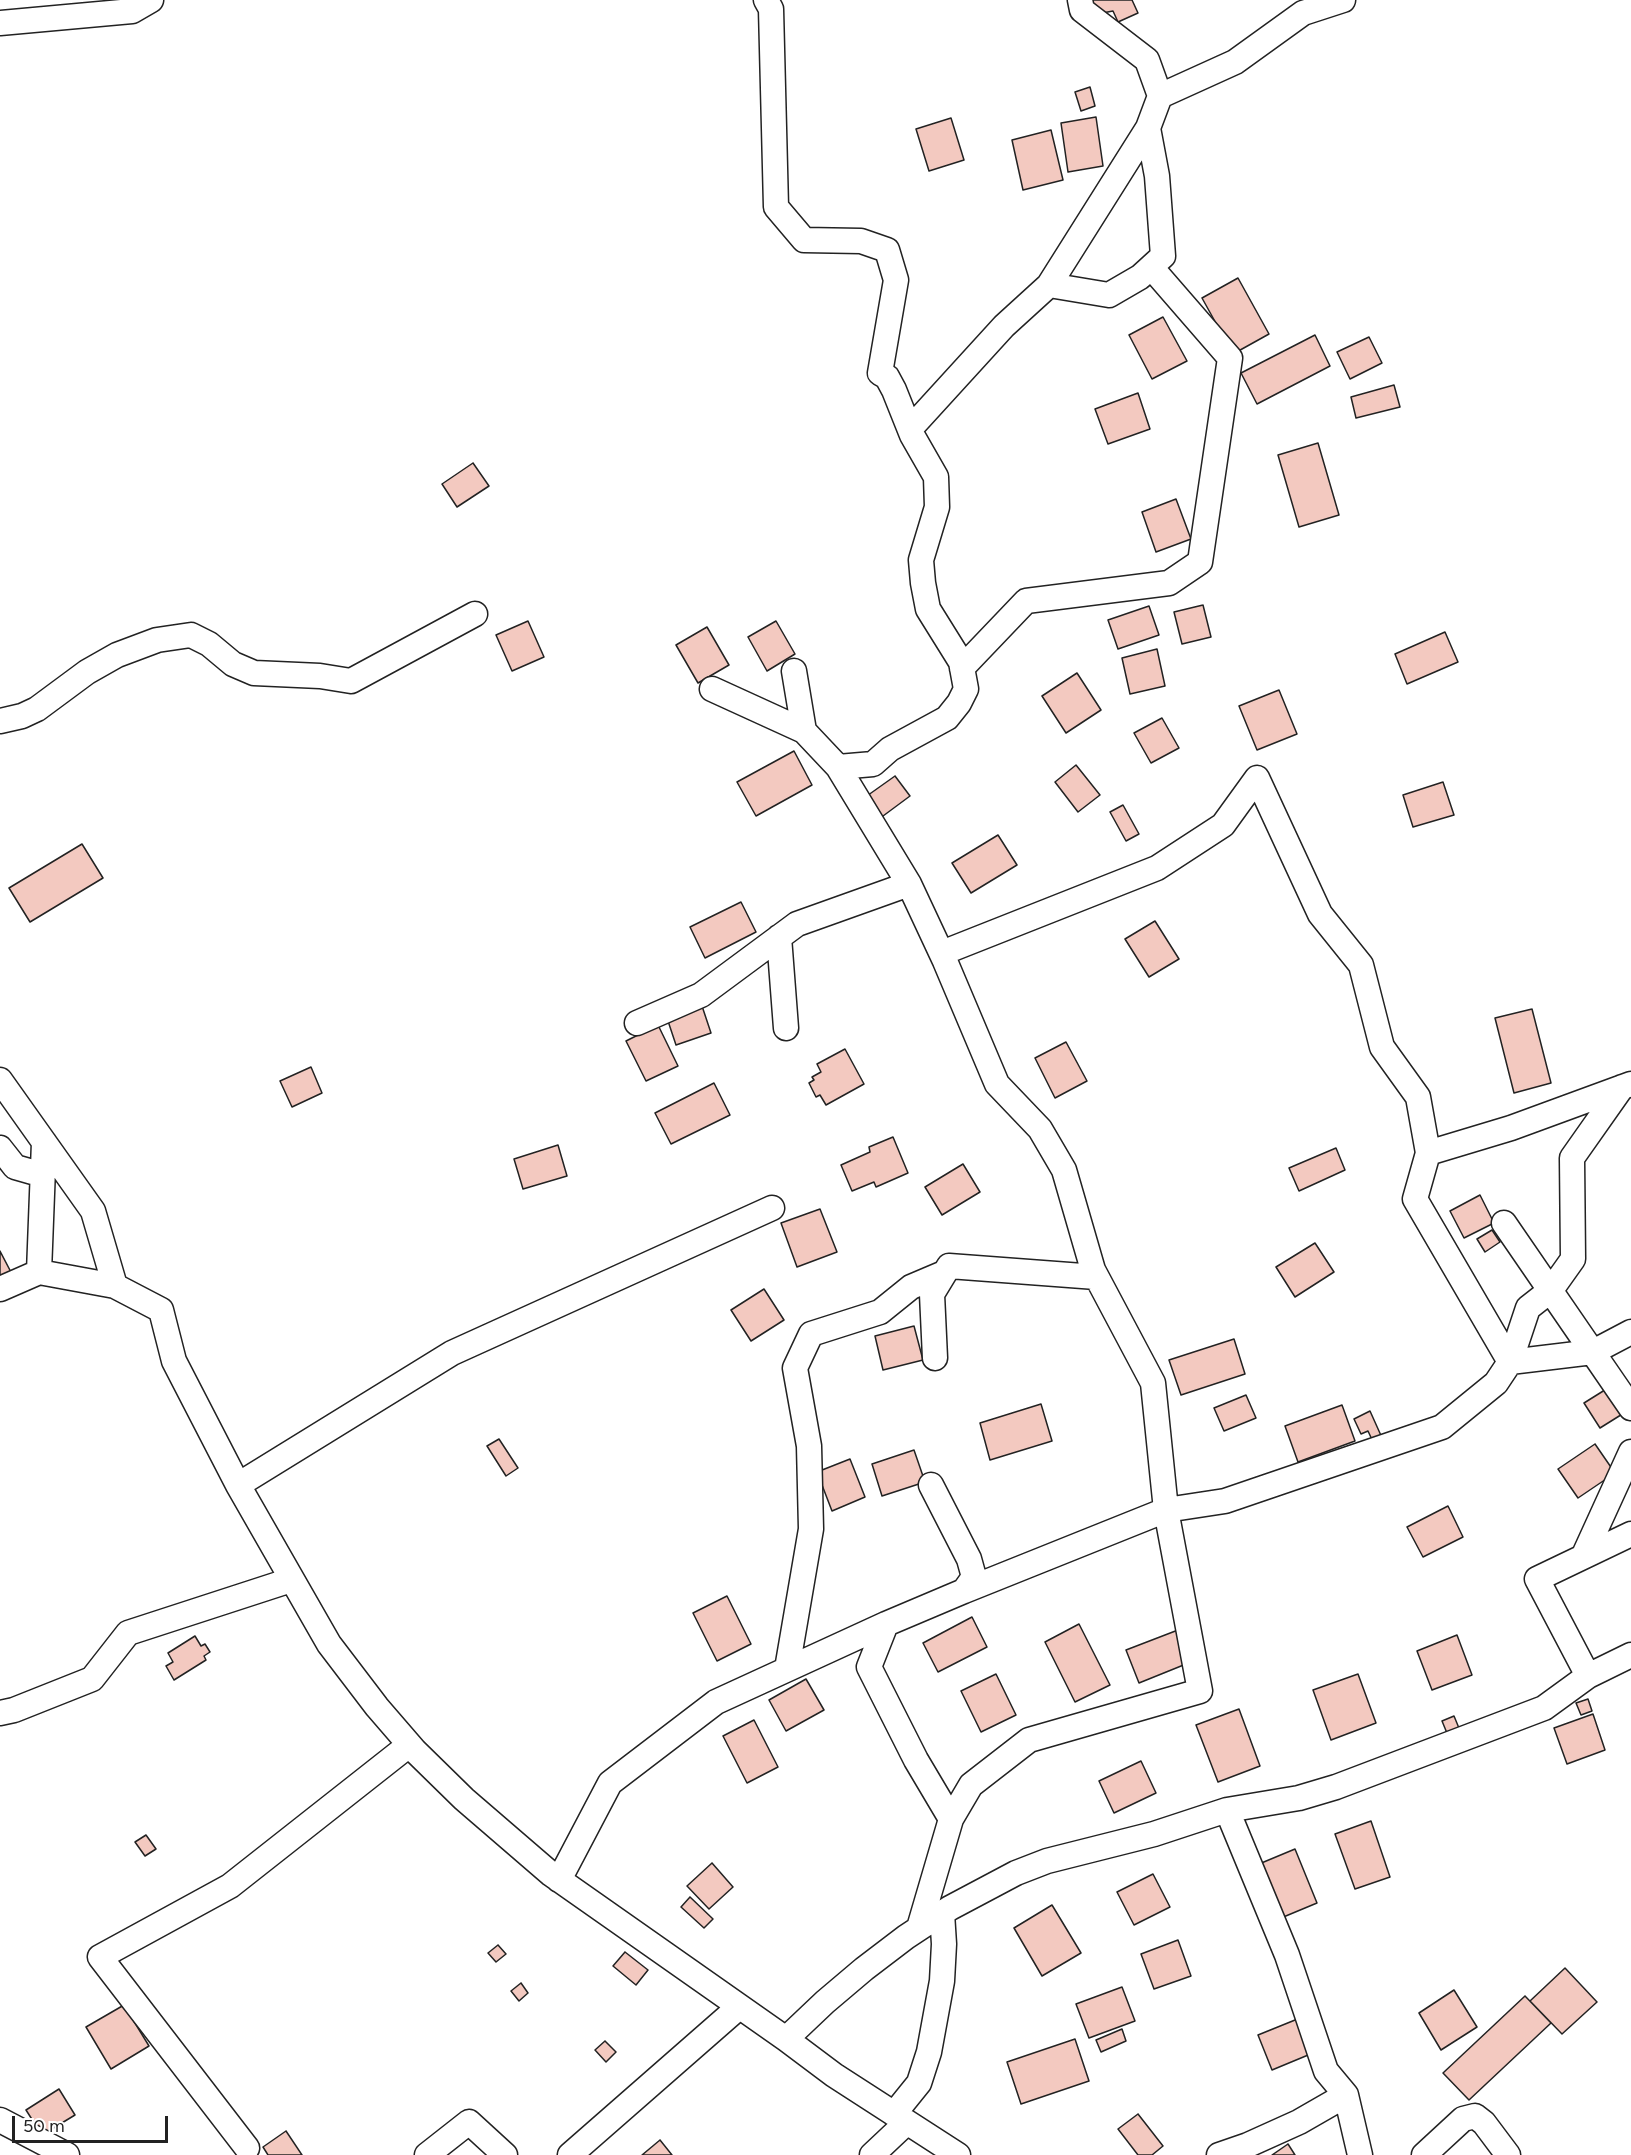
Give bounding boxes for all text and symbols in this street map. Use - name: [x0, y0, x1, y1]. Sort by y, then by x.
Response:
- scale bar: [15, 2104, 171, 2142]
- text: 50 m: [23, 2115, 65, 2137]

